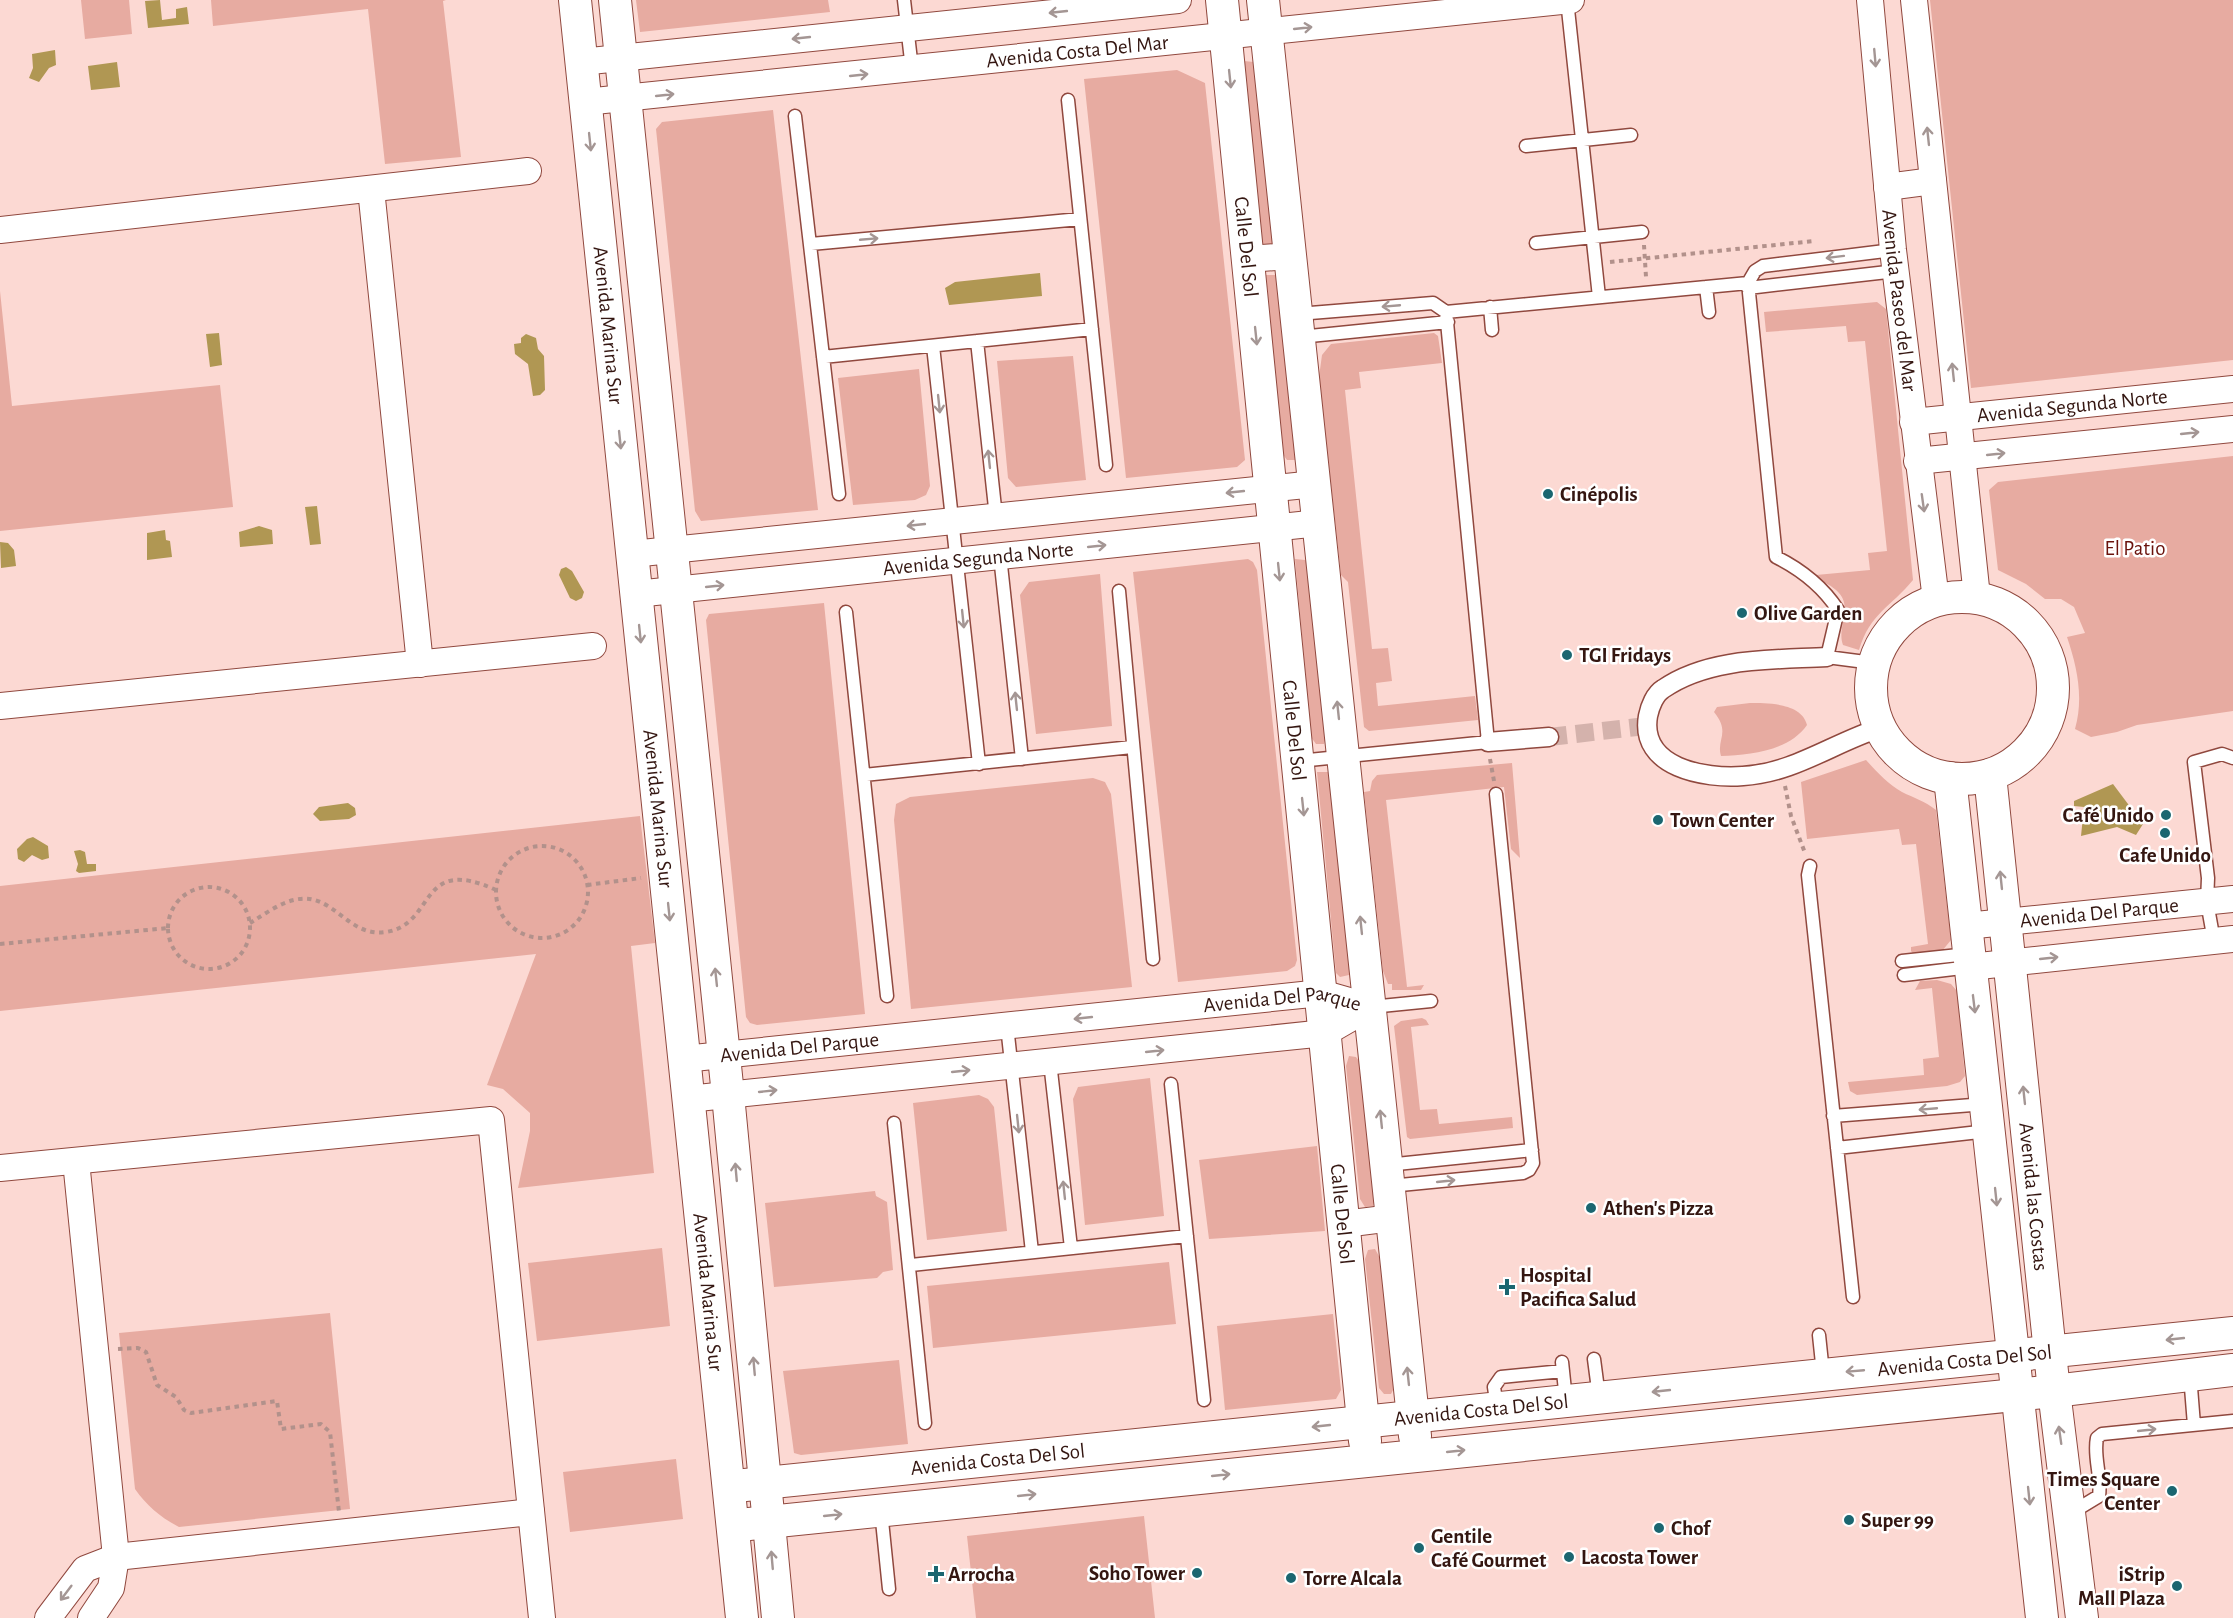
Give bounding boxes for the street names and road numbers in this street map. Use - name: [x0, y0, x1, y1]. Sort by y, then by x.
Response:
- street label: Avenida Costa Del Mar: [985, 31, 1170, 71]
- street label: Calle Del Sol: [1231, 195, 1262, 298]
- street label: Avenida Paseo del Mar: [1879, 209, 1921, 393]
- street label: Avenida Marina Sur: [590, 245, 627, 406]
- street label: Avenida Segunda Norte: [1976, 385, 2169, 426]
- street label: Avenida Segunda Norte: [882, 538, 1075, 579]
- street label: Calle Del Sol: [1279, 679, 1310, 782]
- street label: Avenida Marina Sur: [640, 729, 677, 889]
- street label: Avenida Del Parque: [2019, 894, 2180, 931]
- street label: Avenida Del Parque: [1202, 982, 1364, 1016]
- street label: Avenida Del Parque: [719, 1028, 880, 1066]
- street label: Avenida las Costas: [2016, 1122, 2052, 1272]
- street label: Calle Del Sol: [1327, 1163, 1358, 1265]
- street label: Avenida Marina Sur: [690, 1212, 727, 1373]
- street label: Avenida Costa Del Sol: [1876, 1341, 2053, 1380]
- street label: Avenida Costa Del Sol: [1393, 1390, 1569, 1429]
- street label: Avenida Costa Del Sol: [909, 1440, 1086, 1479]

